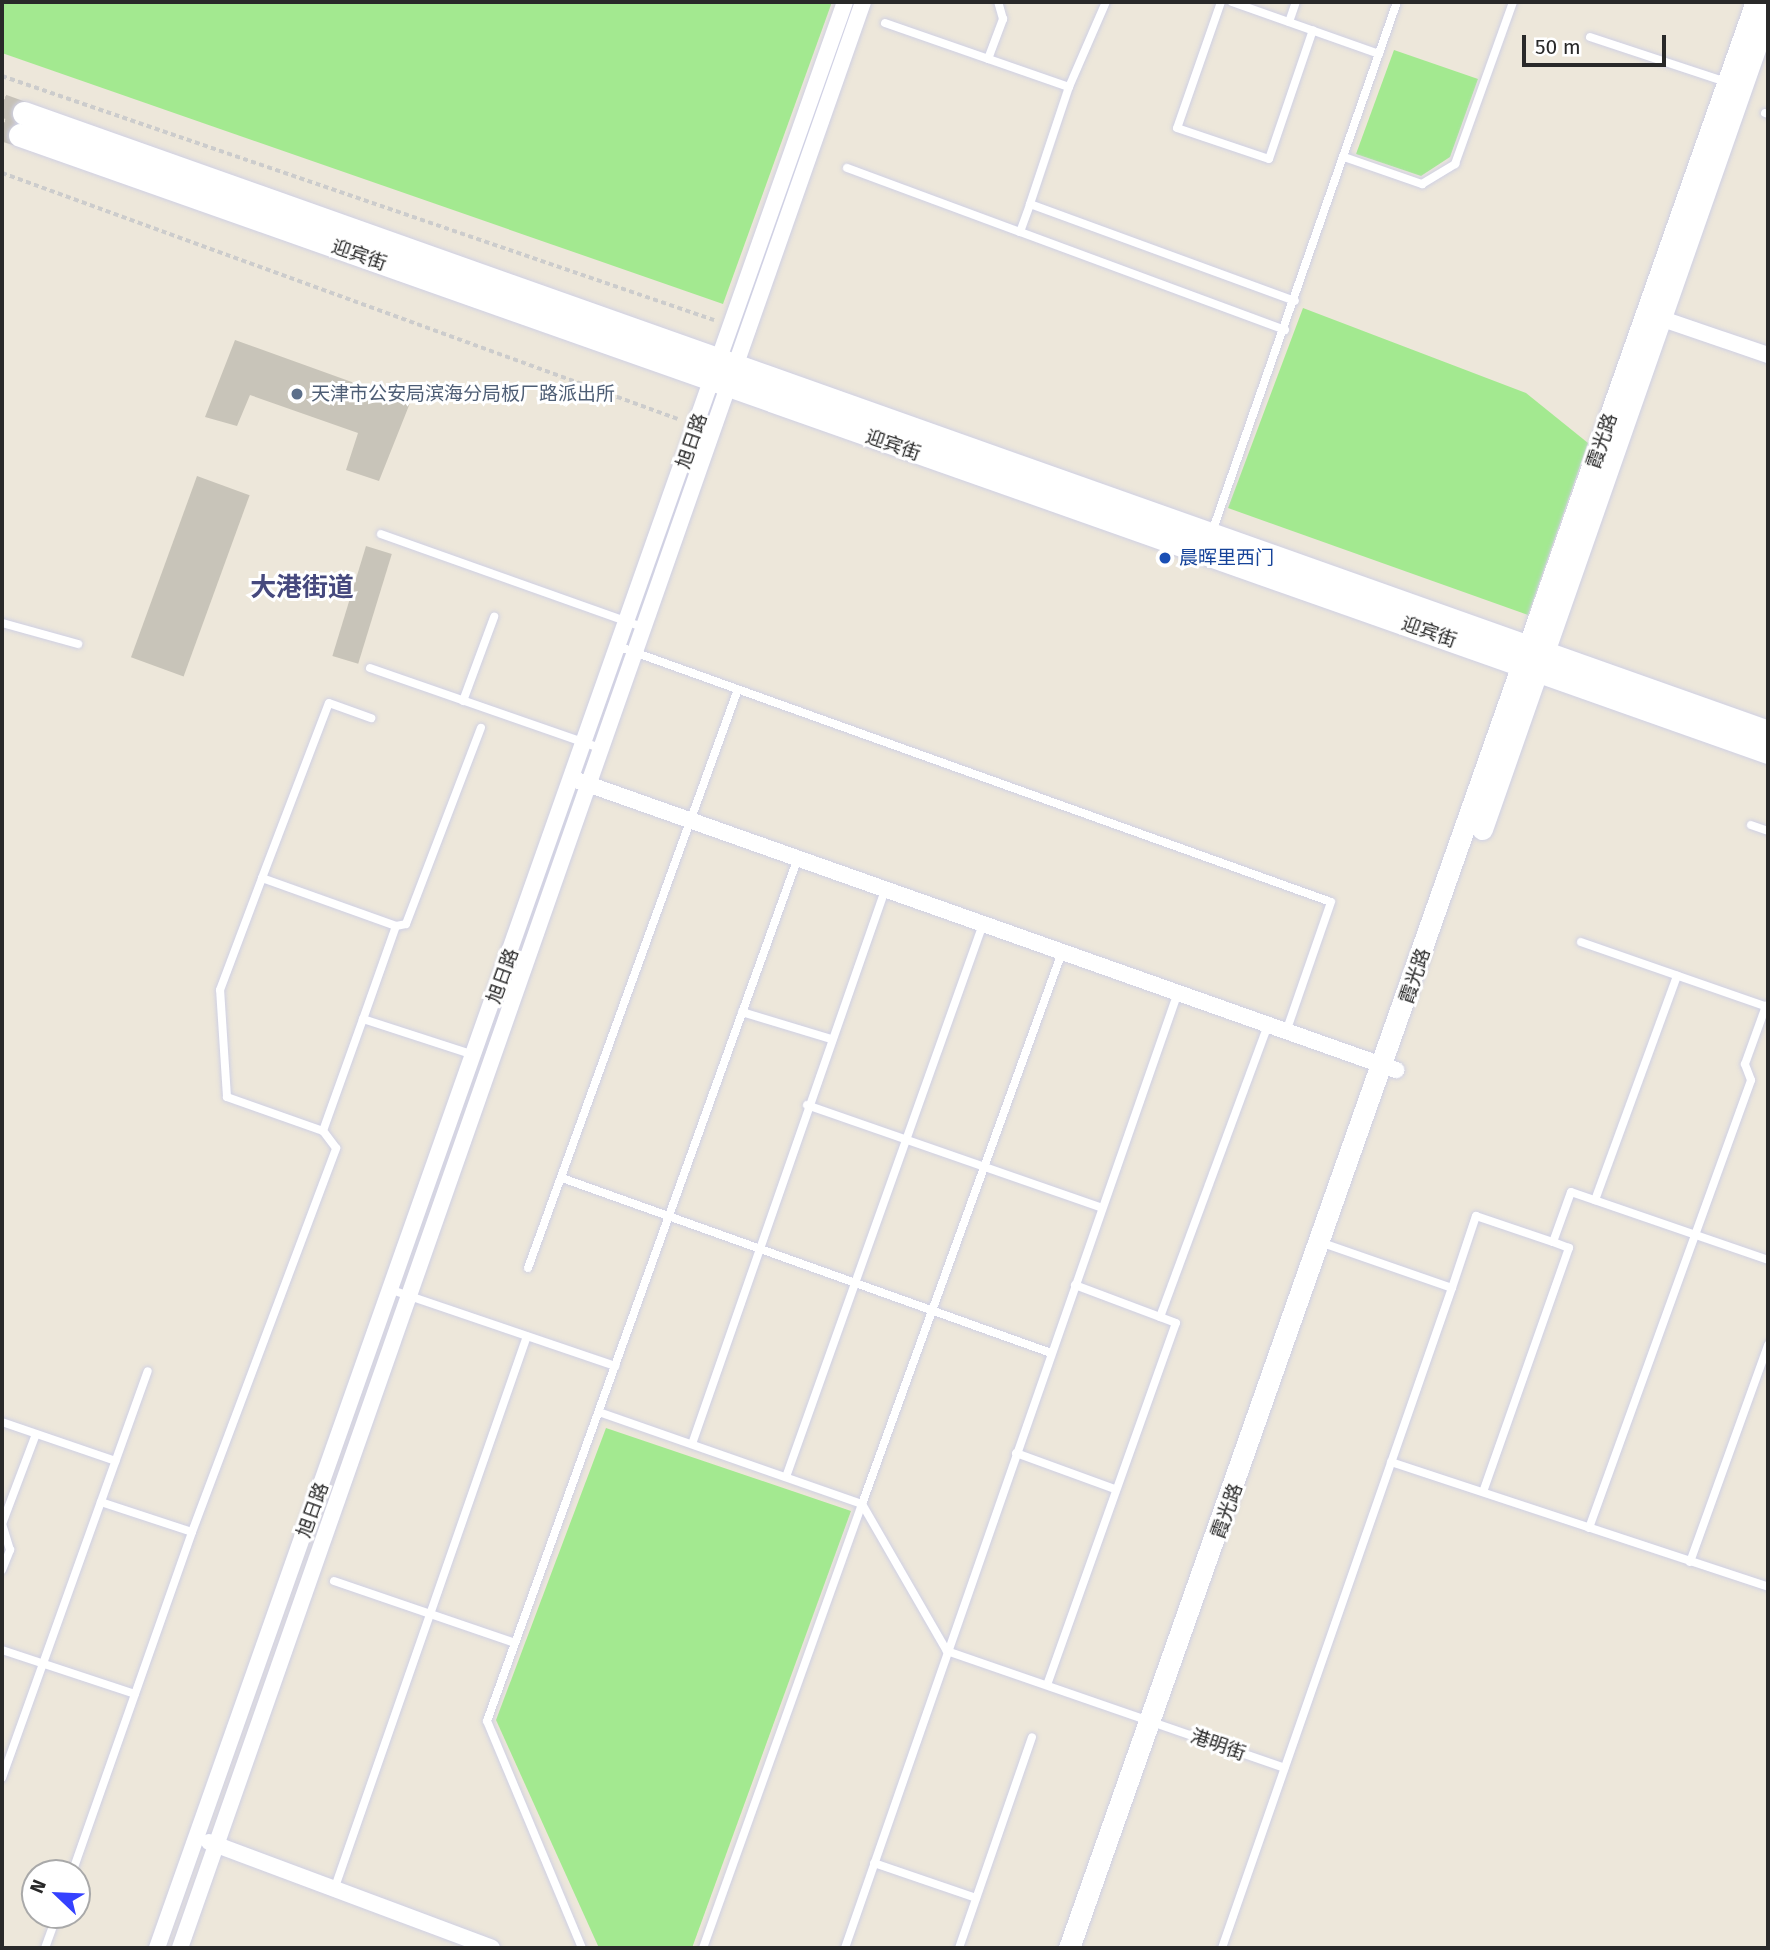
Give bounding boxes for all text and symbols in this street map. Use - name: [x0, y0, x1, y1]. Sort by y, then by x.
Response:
- scale bar: [1525, 21, 1668, 65]
- text: 50 m: [1535, 34, 1581, 60]
- street label: 迎宾街: [328, 235, 390, 275]
- place label: 天津市公安局滨海分局板厂路派出所: [311, 383, 615, 405]
- marker: 天津市公安局滨海分局板厂路派出所: [289, 386, 305, 402]
- street label: 旭日路: [672, 410, 712, 472]
- street label: 霞光路: [1582, 410, 1622, 472]
- street label: 迎宾街: [862, 425, 924, 465]
- place label: 晨晖里西门: [1179, 547, 1274, 569]
- marker: 晨晖里西门: [1157, 550, 1173, 566]
- district label: 大港街道: [250, 572, 354, 604]
- street label: 迎宾街: [1398, 612, 1460, 652]
- street label: 旭日路: [483, 945, 523, 1007]
- street label: 霞光路: [1395, 945, 1435, 1007]
- street label: 旭日路: [293, 1479, 333, 1541]
- street label: 霞光路: [1207, 1480, 1247, 1542]
- street label: 港明街: [1187, 1725, 1249, 1765]
- north arrow: [21, 1859, 91, 1929]
- text: N: [25, 1876, 51, 1897]

